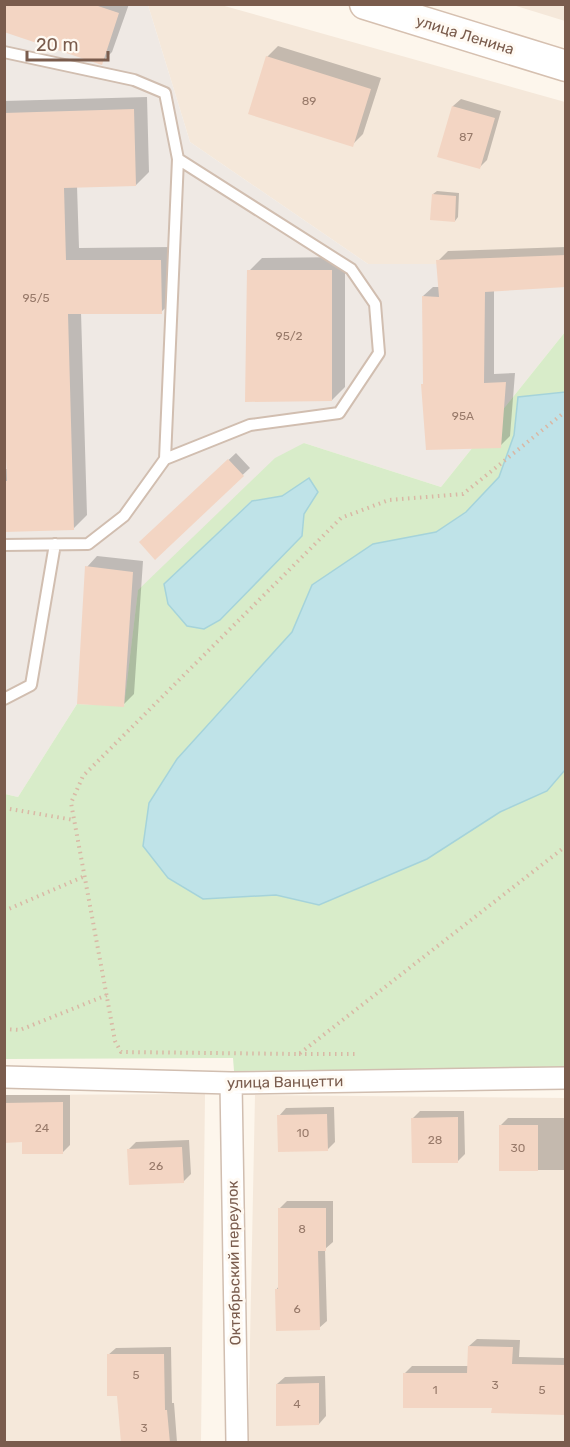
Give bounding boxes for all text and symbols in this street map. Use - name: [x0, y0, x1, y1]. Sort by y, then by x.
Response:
- street label: улица Ленина: [414, 12, 516, 58]
- scale bar: [27, 24, 108, 62]
- text: 20 m: [36, 34, 78, 56]
- house number: 89: [302, 94, 316, 108]
- house number: 87: [459, 130, 473, 144]
- house number: 95/5: [22, 291, 50, 305]
- house number: 95/2: [276, 329, 302, 343]
- house number: 95А: [452, 409, 474, 423]
- street label: улица Ванцетти: [227, 1072, 343, 1092]
- house number: 24: [35, 1121, 50, 1135]
- house number: 10: [297, 1126, 309, 1140]
- house number: 28: [428, 1133, 442, 1147]
- house number: 30: [511, 1141, 525, 1155]
- house number: 26: [149, 1159, 163, 1173]
- street label: Октябрьский переулок: [224, 1180, 244, 1346]
- house number: 8: [298, 1222, 306, 1236]
- house number: 6: [293, 1302, 301, 1316]
- house number: 5: [132, 1368, 140, 1382]
- house number: 3: [491, 1378, 499, 1392]
- house number: 1: [432, 1383, 438, 1397]
- house number: 5: [538, 1383, 546, 1397]
- house number: 4: [293, 1397, 301, 1411]
- house number: 3: [140, 1421, 148, 1435]

